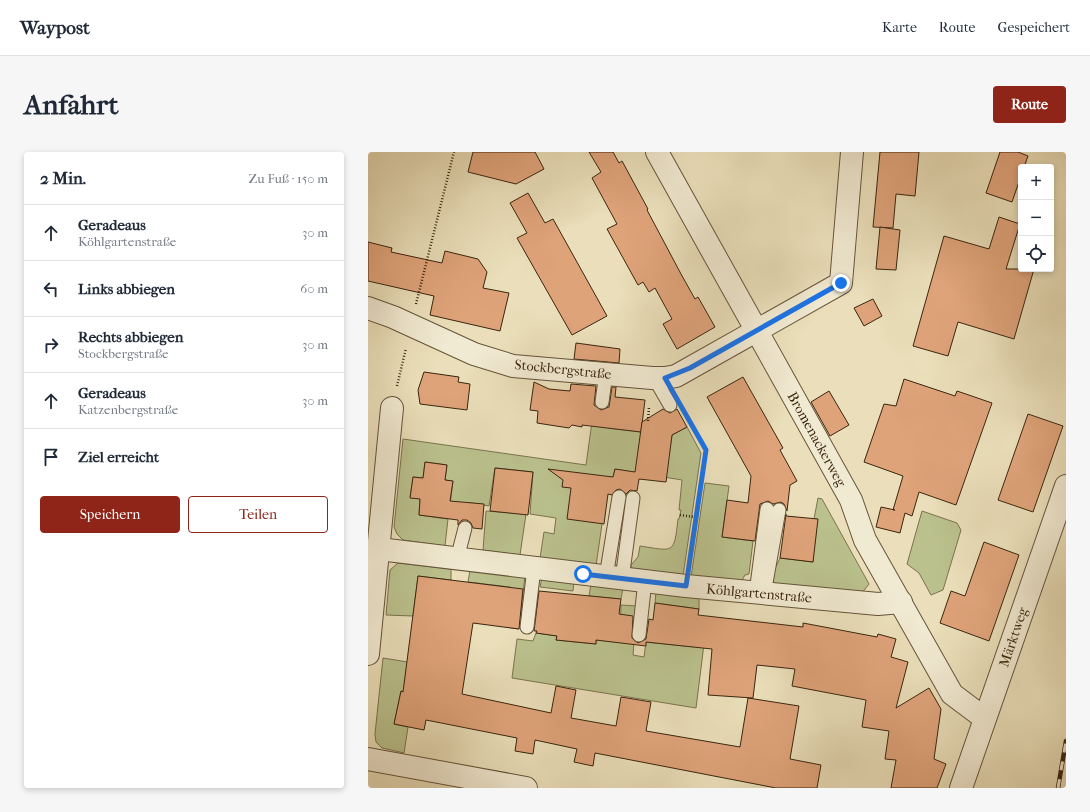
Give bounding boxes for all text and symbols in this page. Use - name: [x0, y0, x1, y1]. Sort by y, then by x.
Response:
- text: Waypost: [20, 17, 90, 39]
- text: Karte: [882, 19, 917, 36]
- text: Route: [939, 19, 976, 36]
- text: Gespeichert: [998, 19, 1070, 36]
- button: Route: [993, 86, 1066, 123]
- text: Anfahrt: [24, 88, 118, 121]
- map controls: [1018, 164, 1054, 272]
- button: +: [1018, 164, 1054, 200]
- text: 2 Min.: [40, 168, 86, 188]
- text: Zu Fuß · 150 m: [249, 171, 328, 186]
- button: −: [1018, 200, 1054, 236]
- text: Geradeaus: [78, 216, 146, 234]
- icon: ahead: [40, 222, 62, 244]
- text: 30 m: [302, 225, 328, 240]
- text: Köhlgartenstraße: [78, 234, 176, 249]
- button: locate: [1018, 236, 1054, 272]
- route end: [832, 274, 850, 292]
- icon: left: [40, 278, 62, 300]
- text: Links abbiegen: [78, 280, 175, 298]
- text: 60 m: [300, 281, 328, 296]
- text: Rechts abbiegen: [78, 328, 183, 346]
- icon: right: [40, 334, 62, 356]
- text: 30 m: [302, 337, 328, 352]
- text: Stockbergstraße: [78, 346, 169, 361]
- street label: Stockbergstraße: [514, 356, 612, 383]
- text: Geradeaus: [78, 384, 146, 402]
- street label: Bromenackerweg: [783, 389, 850, 490]
- icon: ahead: [40, 390, 62, 412]
- text: 30 m: [302, 393, 328, 408]
- text: Katzenbergstraße: [78, 402, 178, 417]
- icon: arrive: [40, 446, 62, 468]
- text: Ziel erreicht: [78, 448, 159, 466]
- button: Speichern: [40, 496, 180, 533]
- button: Teilen: [188, 496, 328, 533]
- route start: [574, 565, 592, 583]
- street label: Köhlgartenstraße: [706, 580, 812, 607]
- street label: Märktweg: [995, 605, 1032, 669]

